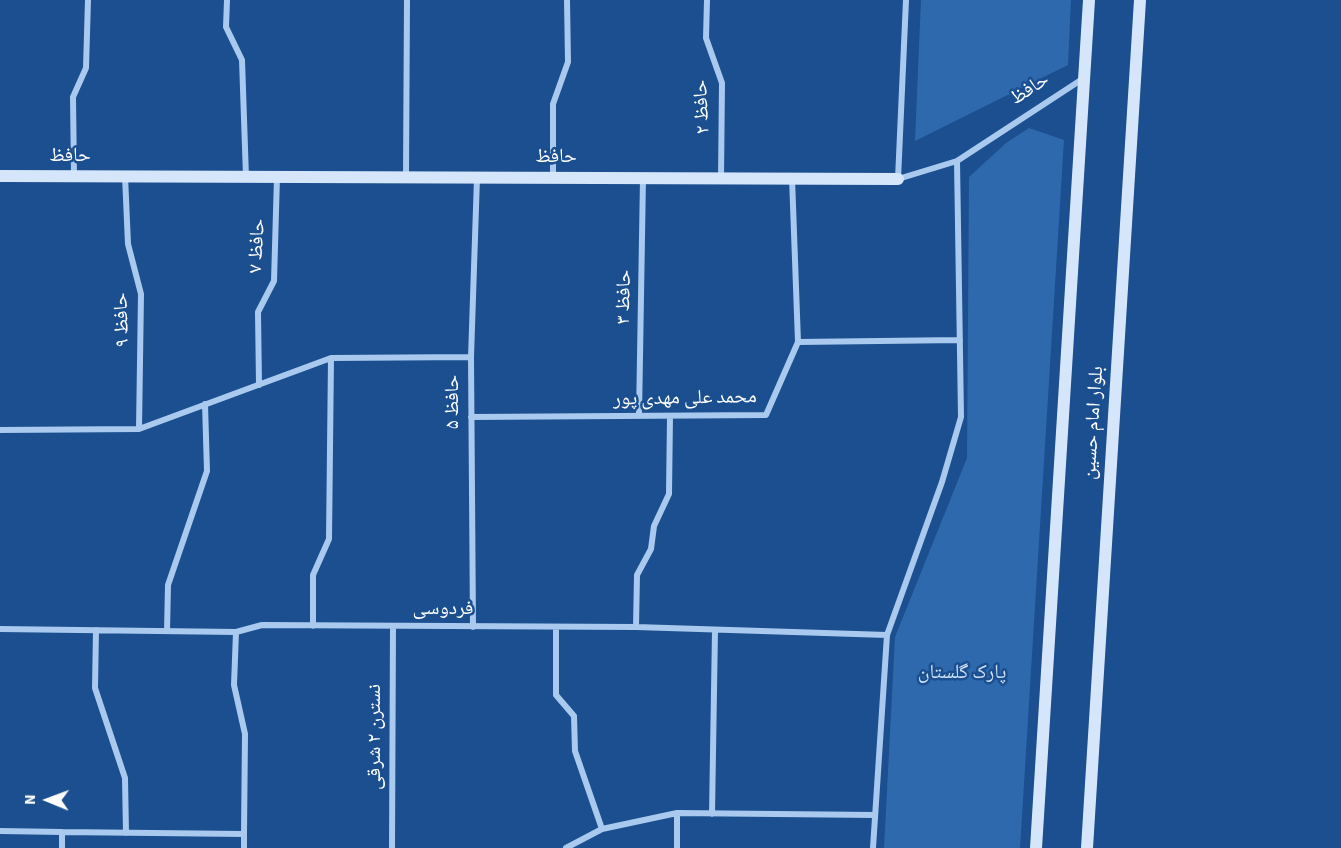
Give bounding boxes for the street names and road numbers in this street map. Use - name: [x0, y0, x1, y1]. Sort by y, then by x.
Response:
- street label: حافظ: [1006, 69, 1054, 111]
- street label: حافظ ۲: [690, 79, 716, 135]
- street label: حافظ: [49, 145, 91, 169]
- street label: حافظ: [535, 146, 577, 170]
- street label: حافظ ۷: [245, 218, 271, 274]
- street label: حافظ ۳: [613, 269, 637, 325]
- street label: حافظ ۹: [110, 292, 136, 348]
- street label: بلوار امام حسین: [1078, 365, 1110, 481]
- street label: حافظ ۵: [442, 375, 466, 429]
- street label: محمد علی مهدی پور: [613, 386, 757, 412]
- street label: فردوسی: [412, 598, 474, 622]
- street label: نسترن ۲ شرقی: [364, 684, 388, 790]

